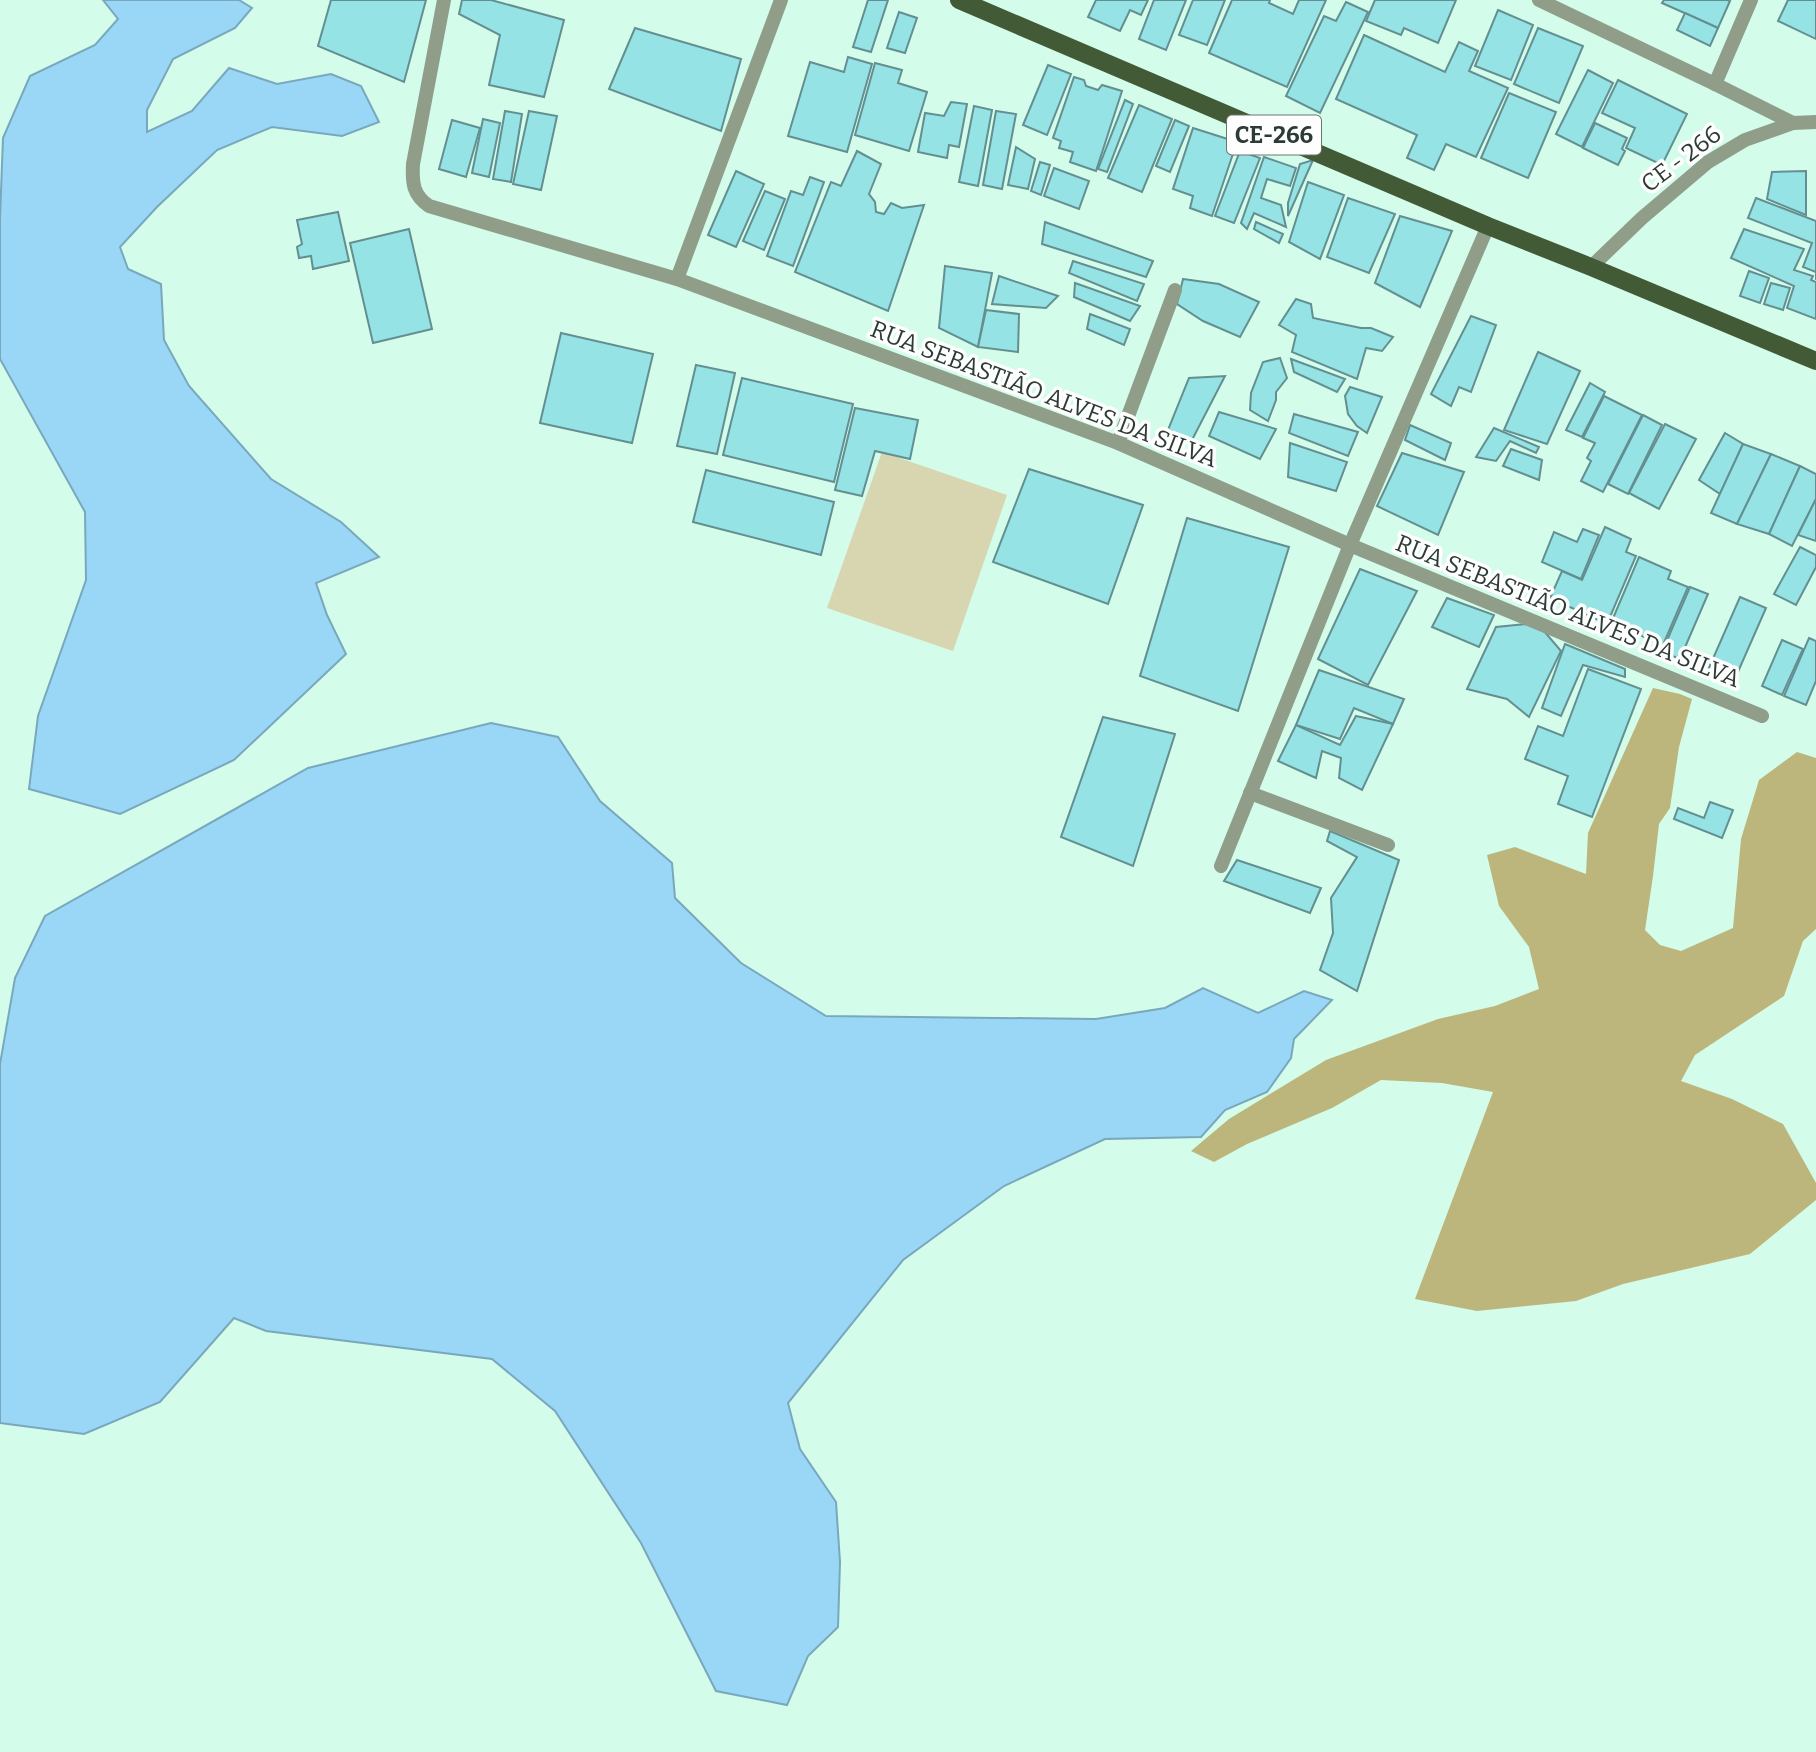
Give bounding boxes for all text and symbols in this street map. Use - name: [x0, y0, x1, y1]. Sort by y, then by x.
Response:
- road number: CE-266: [1227, 116, 1321, 154]
- street label: CE - 266: [1636, 120, 1726, 198]
- street label: RUA SEBASTIÃO ALVES DA SILVA: [867, 315, 1221, 473]
- street label: RUA SEBASTIÃO ALVES DA SILVA: [1392, 529, 1744, 693]

